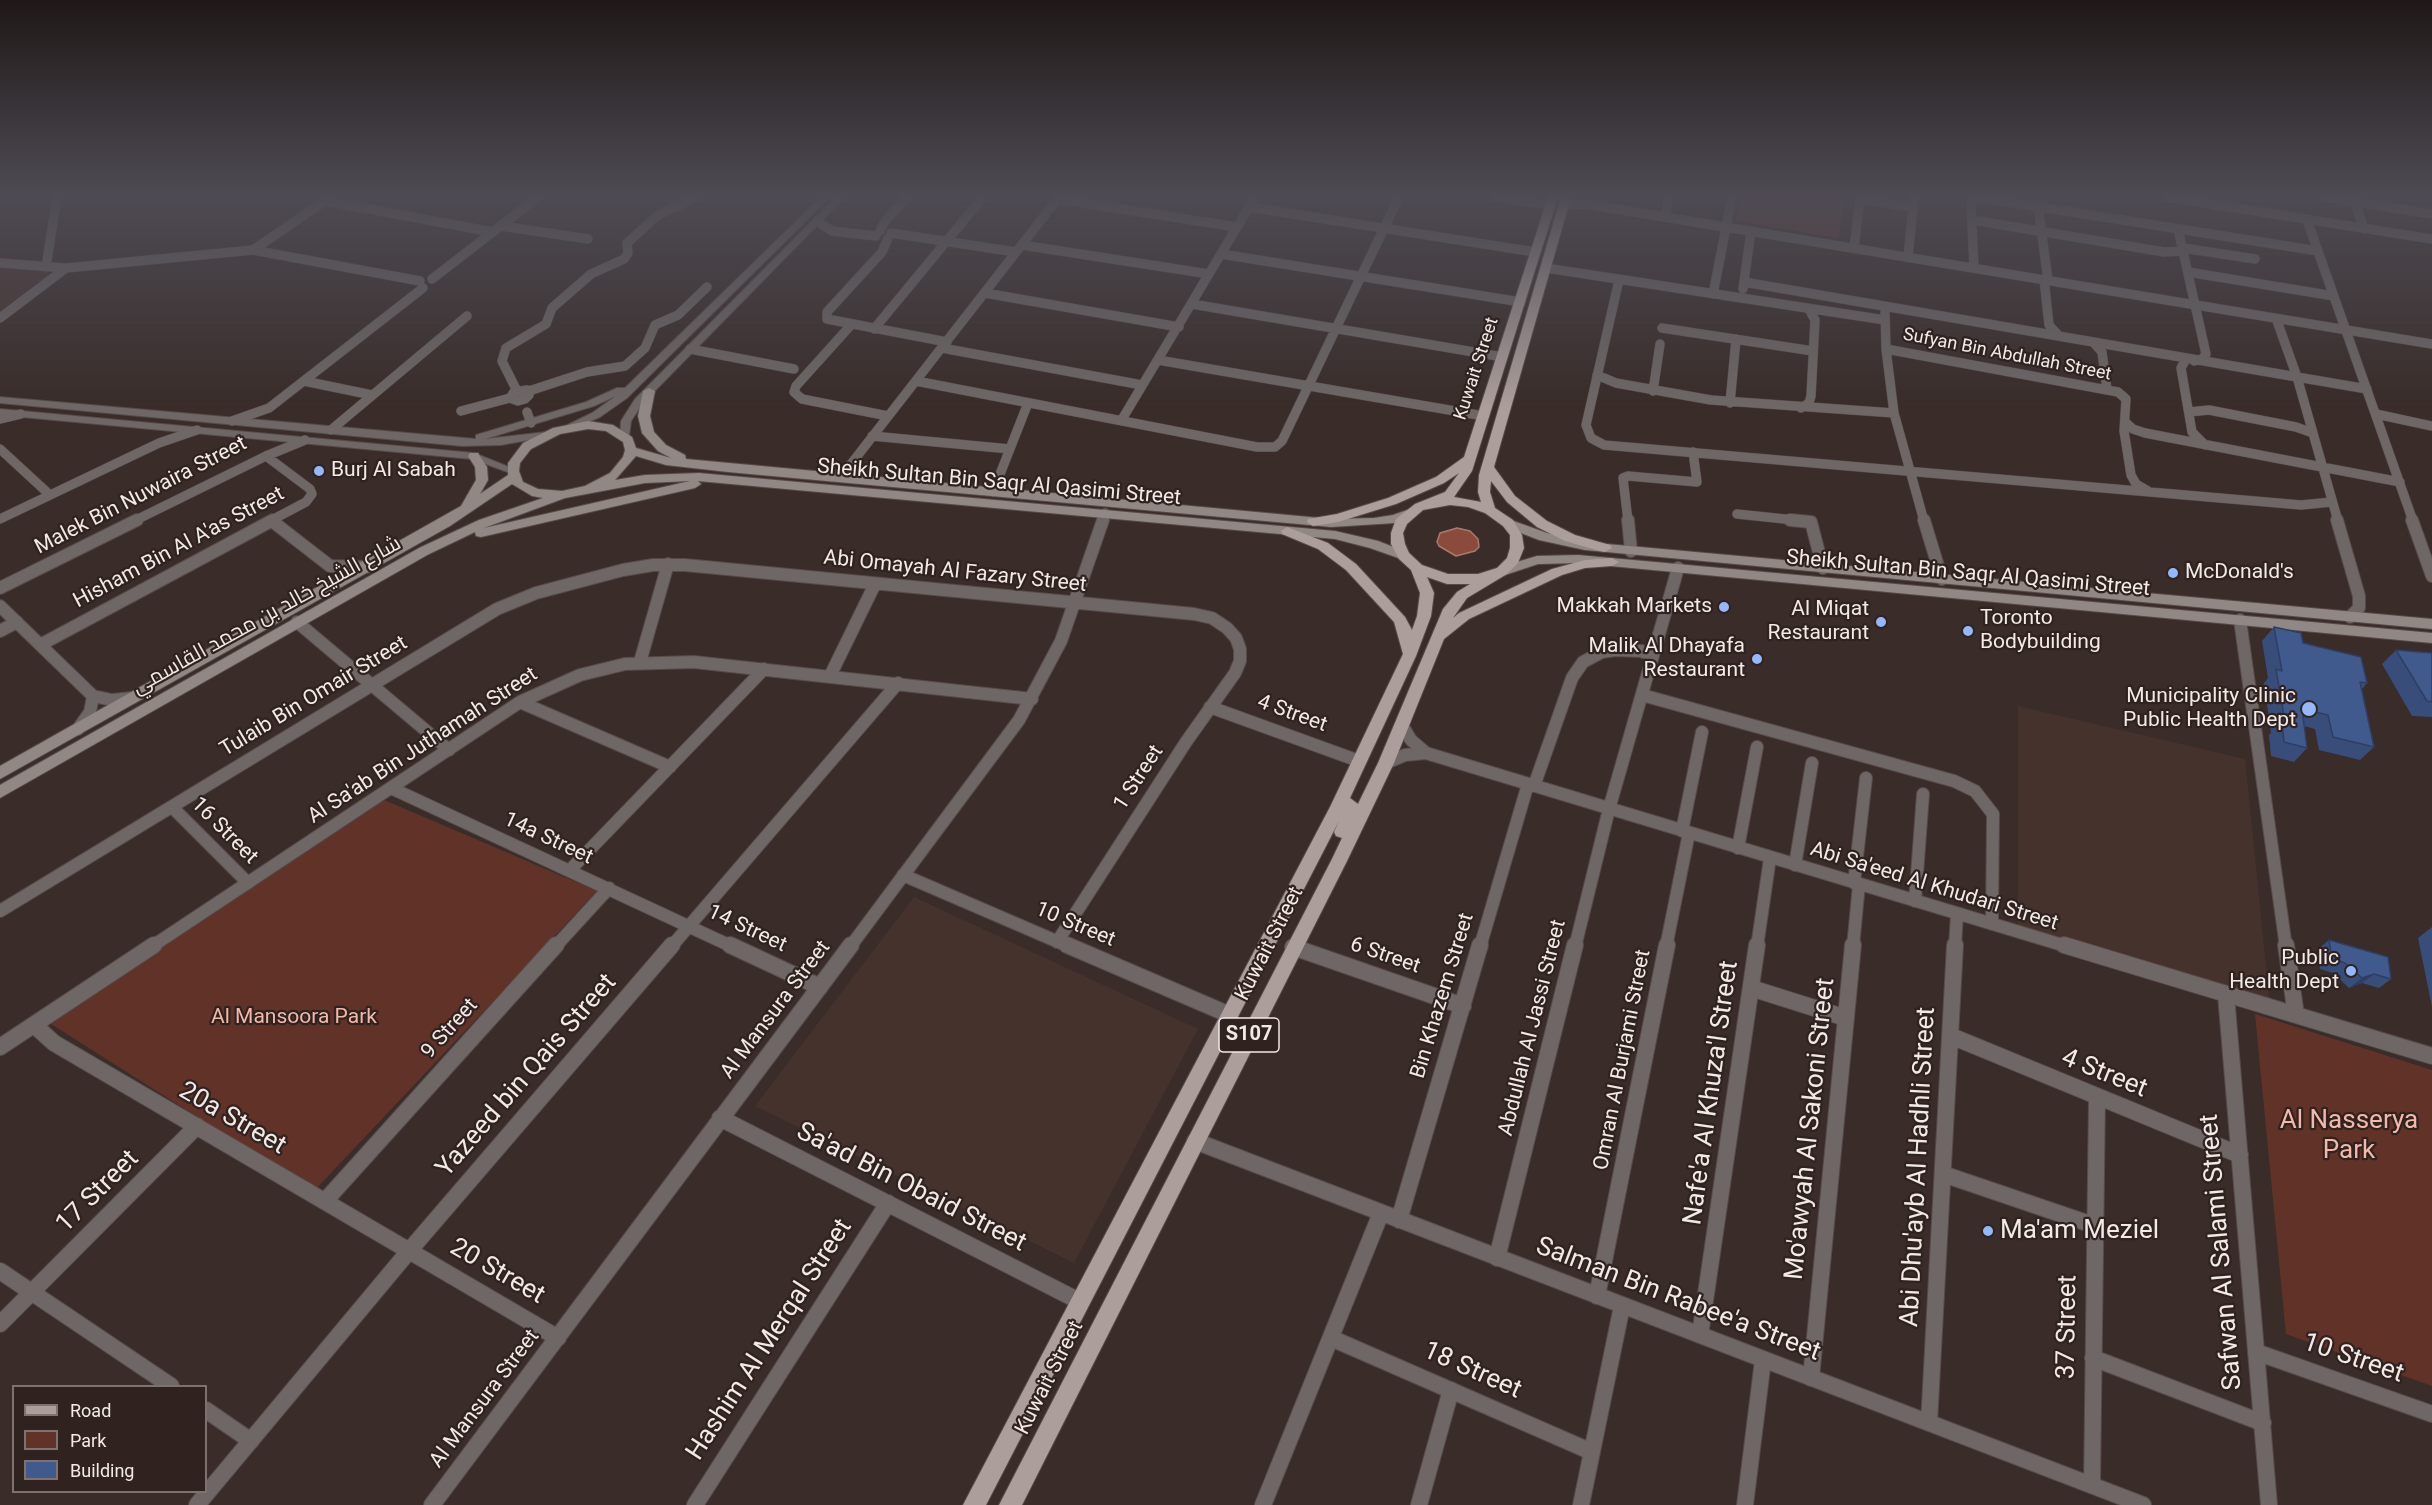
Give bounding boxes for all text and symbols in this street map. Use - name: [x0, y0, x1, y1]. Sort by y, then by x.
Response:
- street label: Kuwait Street: [1450, 315, 1504, 423]
- street label: Sufyan Bin Abdullah Street: [1901, 324, 2113, 386]
- street label: Malek Bin Nuwaira Street: [31, 432, 251, 560]
- street label: Sheikh Sultan Bin Saqr Al Qasimi Street: [816, 455, 1182, 511]
- place label: Burj Al Sabah: [331, 458, 456, 484]
- marker: Burj Al Sabah: [312, 464, 326, 478]
- street label: Hisham Bin Al A'as Street: [69, 482, 289, 614]
- street label: شارع الشيخ خالد بن محمد القاسمي: [128, 531, 406, 701]
- street label: Abi Omayah Al Fazary Street: [822, 546, 1088, 598]
- street label: Sheikh Sultan Bin Saqr Al Qasimi Street: [1785, 546, 2151, 602]
- place label: McDonald's: [2185, 560, 2294, 586]
- marker: McDonald's: [2166, 566, 2180, 580]
- place label: Makkah Markets: [1557, 594, 1712, 620]
- place label: Al Miqat Restaurant: [1768, 597, 1869, 647]
- marker: Makkah Markets: [1717, 600, 1731, 614]
- place label: Toronto Bodybuilding: [1980, 606, 2101, 656]
- marker: Al Miqat Restaurant: [1874, 615, 1888, 629]
- marker: Toronto Bodybuilding: [1961, 624, 1975, 638]
- street label: Tulaib Bin Omair Street: [216, 631, 412, 763]
- place label: Malik Al Dhayafa Restaurant: [1589, 634, 1745, 684]
- marker: Malik Al Dhayafa Restaurant: [1750, 652, 1764, 666]
- street label: Al Sa'ab Bin Juthamah Street: [303, 662, 543, 830]
- place label: Municipality Clinic Public Health Dept: [2123, 684, 2296, 734]
- street label: 4 Street: [1254, 690, 1330, 738]
- marker: Municipality Clinic Public Health Dept: [2300, 700, 2318, 718]
- street label: 1 Street: [1109, 741, 1169, 815]
- street label: 16 Street: [185, 792, 263, 870]
- street label: 14a Street: [499, 807, 597, 871]
- street label: Abi Sa'eed Al Khudari Street: [1807, 837, 2061, 937]
- street label: Kuwait Street: [1231, 883, 1309, 1005]
- street label: 10 Street: [1031, 897, 1119, 953]
- street label: 14 Street: [704, 900, 790, 958]
- street label: Bin Khazem Street: [1406, 910, 1480, 1082]
- street label: Abdullah Al Jassi Street: [1494, 917, 1572, 1139]
- street label: 6 Street: [1347, 932, 1423, 980]
- street label: Al Mansura Street: [716, 936, 836, 1084]
- place label: Public Health Dept: [2229, 946, 2339, 996]
- street label: Omran Al Burjami Street: [1589, 948, 1657, 1172]
- street label: Nafe'a Al Khuza'l Street: [1678, 959, 1746, 1227]
- marker: Public Health Dept: [2344, 964, 2358, 978]
- street label: Yazeed bin Qais Street: [430, 968, 624, 1184]
- street label: Mo'awyah Al Sakoni Street: [1780, 976, 1842, 1282]
- street label: 9 Street: [416, 994, 484, 1064]
- park label: Al Mansoora Park: [211, 1005, 377, 1031]
- street label: Abi Dhu'ayb Al Hadhli Street: [1895, 1006, 1943, 1328]
- road number: S107: [1219, 1018, 1279, 1052]
- street label: 4 Street: [2057, 1043, 2151, 1105]
- street label: 20a Street: [173, 1076, 291, 1162]
- park label: Al Nasserya Park: [2280, 1105, 2418, 1166]
- street label: Safwan Al Salami Street: [2194, 1113, 2250, 1391]
- street label: Sa'ad Bin Obaid Street: [791, 1116, 1031, 1260]
- street label: 17 Street: [50, 1144, 146, 1240]
- street label: Hashim Al Merqal Street: [680, 1214, 860, 1466]
- place label: Ma'am Meziel: [2000, 1215, 2159, 1247]
- marker: Ma'am Meziel: [1981, 1224, 1995, 1238]
- street label: Salman Bin Rabee'a Street: [1531, 1231, 1825, 1369]
- street label: 20 Street: [444, 1232, 550, 1312]
- street label: 37 Street: [2051, 1275, 2085, 1379]
- street label: Kuwait Street: [1011, 1317, 1089, 1439]
- street label: Al Mansura Street: [425, 1325, 545, 1473]
- street label: 10 Street: [2299, 1327, 2407, 1391]
- street label: 18 Street: [1418, 1336, 1526, 1406]
- legend: [12, 1385, 207, 1493]
- text: Road: [70, 1400, 111, 1421]
- text: Park: [70, 1430, 106, 1451]
- text: Building: [70, 1460, 134, 1481]

